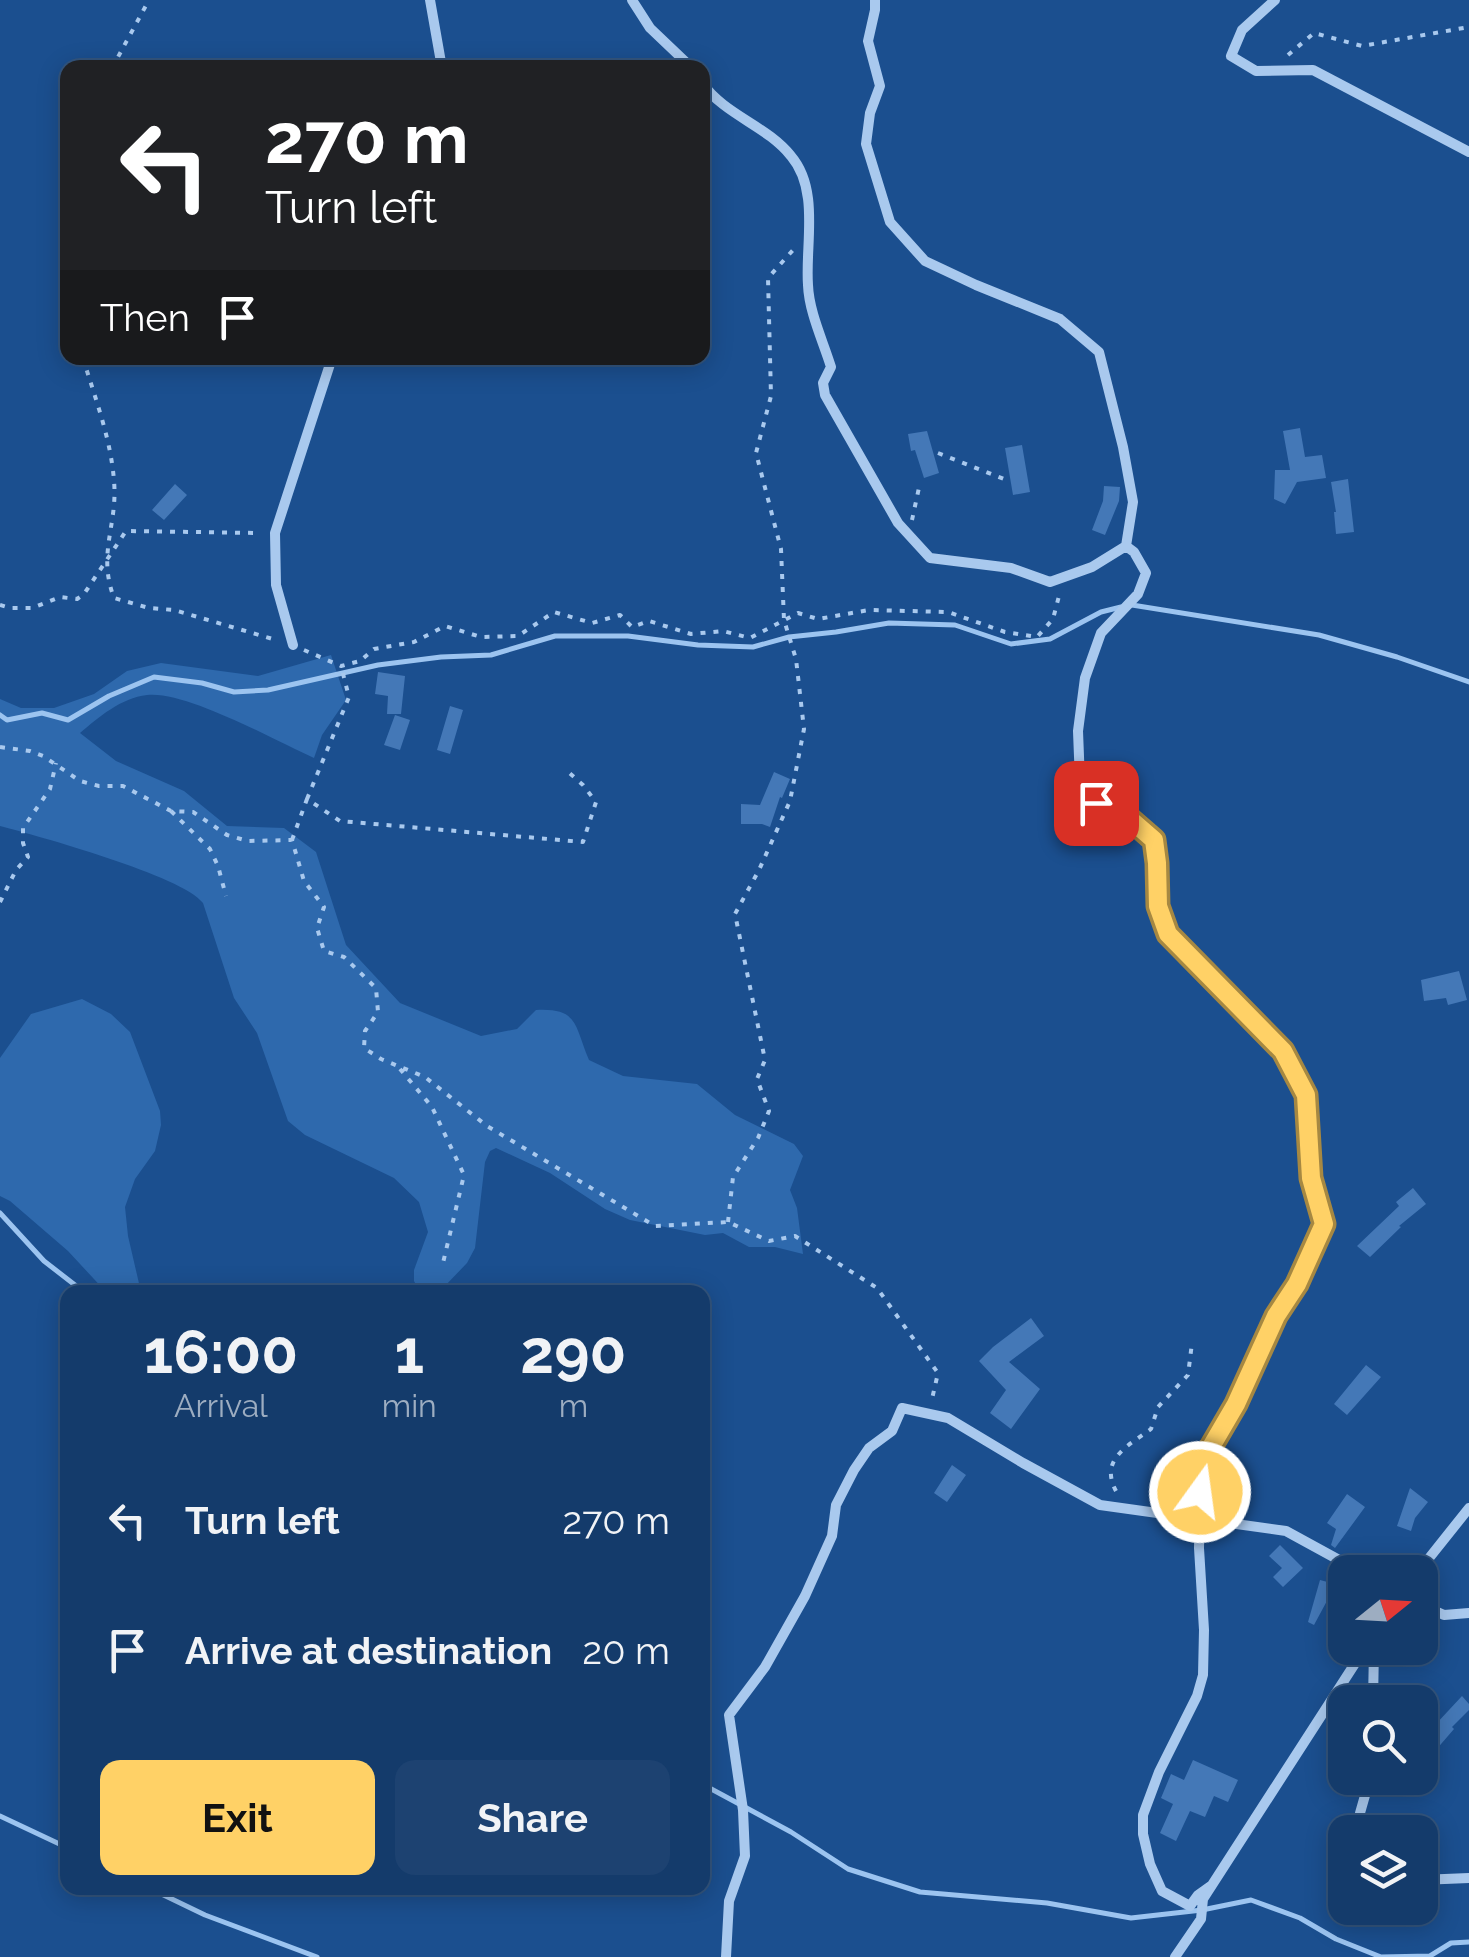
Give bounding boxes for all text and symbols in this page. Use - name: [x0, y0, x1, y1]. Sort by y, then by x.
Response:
- text: 270 m: [265, 97, 469, 179]
- icon: left: [100, 100, 230, 230]
- text: Turn left: [265, 181, 437, 234]
- icon: arrive: [210, 290, 265, 345]
- text: Then: [100, 295, 190, 340]
- pin: [1054, 761, 1139, 846]
- icon: arrive: [1069, 776, 1124, 831]
- text: 16:00: [144, 1317, 298, 1387]
- text: 1: [394, 1317, 424, 1387]
- text: 290: [520, 1317, 626, 1387]
- text: Arrival: [174, 1387, 268, 1424]
- text: min: [382, 1387, 437, 1424]
- text: m: [559, 1387, 588, 1424]
- position arrow: [1148, 1440, 1252, 1544]
- icon: left: [100, 1493, 155, 1548]
- text: Turn left: [185, 1498, 340, 1543]
- text: 270 m: [562, 1498, 670, 1543]
- north arrow: [1328, 1555, 1438, 1665]
- map controls: [1328, 1555, 1438, 1925]
- icon: arrive: [100, 1623, 155, 1678]
- text: Arrive at destination: [185, 1628, 552, 1673]
- text: 20 m: [582, 1628, 670, 1673]
- button: search: [1328, 1685, 1438, 1795]
- button: Exit: [100, 1760, 375, 1875]
- button: Share: [395, 1760, 670, 1875]
- button: layers: [1328, 1815, 1438, 1925]

